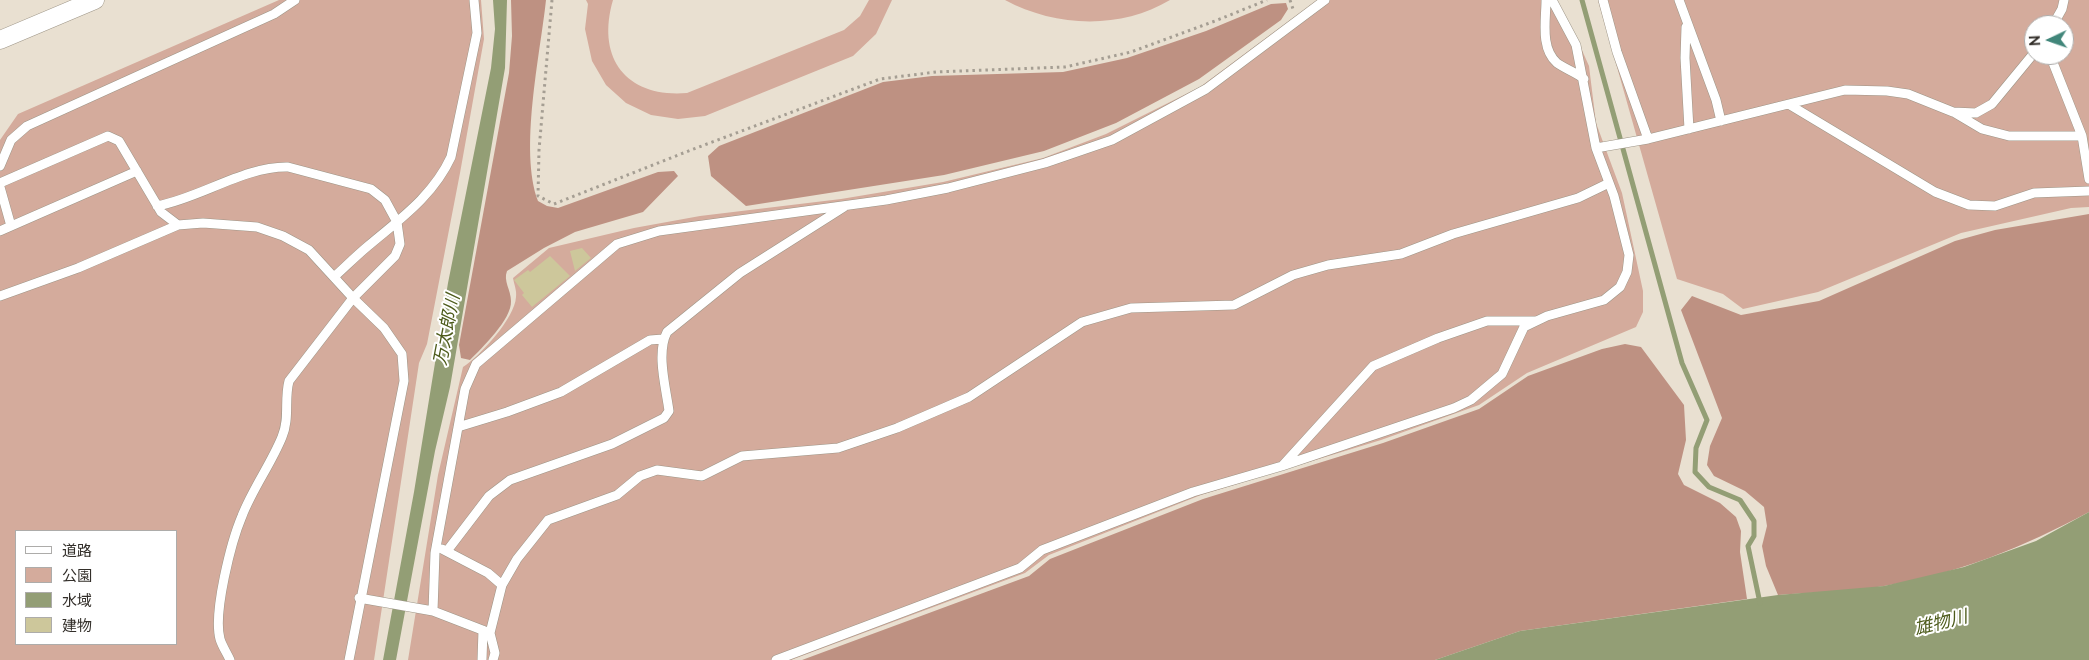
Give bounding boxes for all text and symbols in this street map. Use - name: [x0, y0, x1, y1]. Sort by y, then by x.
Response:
- north arrow: [2024, 15, 2074, 65]
- text: N: [2027, 35, 2043, 46]
- water label: 万太郎川: [430, 293, 464, 367]
- legend: [15, 530, 178, 645]
- text: 道路: [62, 542, 92, 560]
- text: 公園: [62, 567, 92, 585]
- text: 水域: [62, 592, 92, 610]
- water label: 雄物川: [1912, 606, 1970, 640]
- text: 建物: [62, 617, 92, 635]

